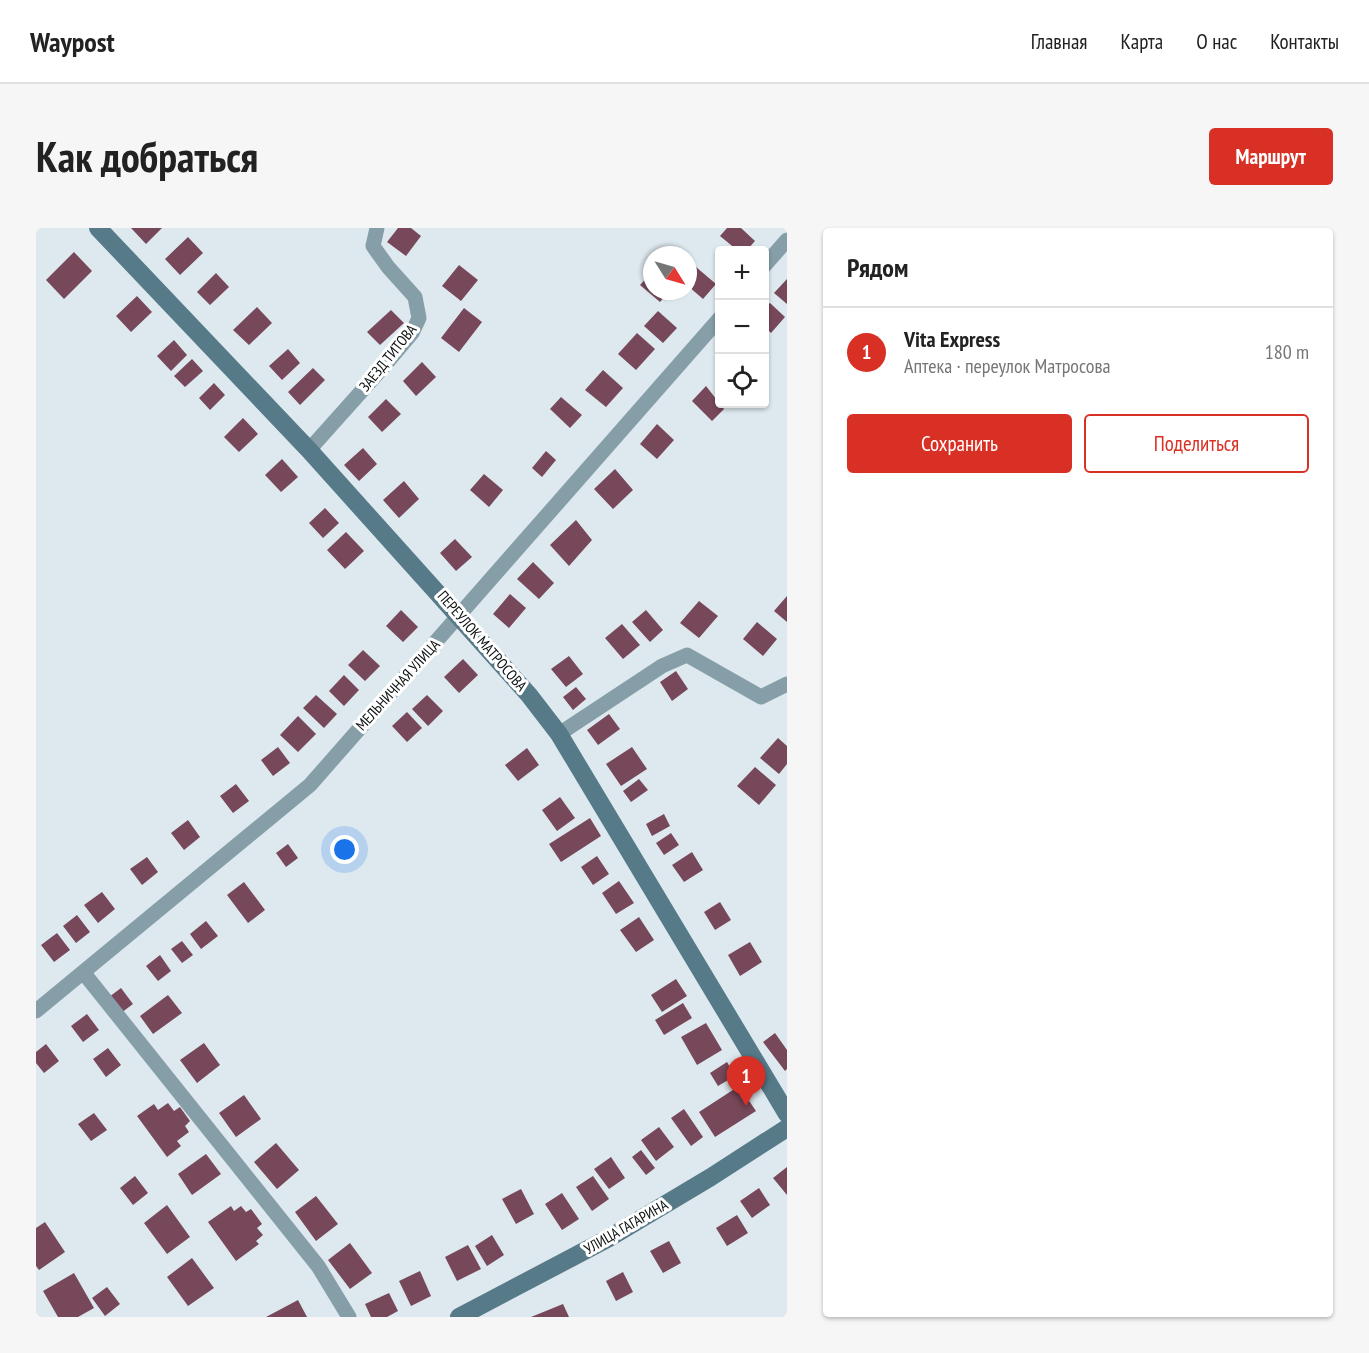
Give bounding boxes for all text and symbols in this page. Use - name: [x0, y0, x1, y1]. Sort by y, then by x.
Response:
- text: Waypost: [30, 23, 115, 60]
- text: Главная: [1031, 28, 1087, 55]
- text: Карта: [1120, 28, 1163, 55]
- text: О нас: [1196, 28, 1237, 55]
- text: Контакты: [1270, 28, 1339, 55]
- button: Маршрут: [1209, 128, 1333, 185]
- text: Как добраться: [36, 129, 258, 184]
- north arrow: [643, 246, 697, 300]
- map controls: [715, 246, 769, 408]
- button: +: [715, 246, 769, 300]
- text: Рядом: [847, 251, 908, 284]
- button: −: [715, 300, 769, 354]
- street label: ЗАЕЗД ТИТОВА: [355, 320, 421, 395]
- text: Vita Express: [904, 325, 1000, 353]
- text: 1: [862, 339, 871, 365]
- text: 180 m: [1265, 339, 1309, 365]
- text: Аптека · переулок Матросова: [904, 353, 1110, 379]
- button: locate: [715, 354, 769, 408]
- button: Сохранить: [847, 414, 1072, 473]
- button: Поделиться: [1084, 414, 1309, 473]
- street label: ПЕРЕУЛОК МАТРОСОВА: [434, 587, 532, 695]
- street label: МЕЛЬНИЧНАЯ УЛИЦА: [352, 634, 444, 734]
- your location: [330, 835, 359, 864]
- pin: 1: [726, 1056, 766, 1106]
- street label: УЛИЦА ГАГАРИНА: [580, 1194, 672, 1258]

